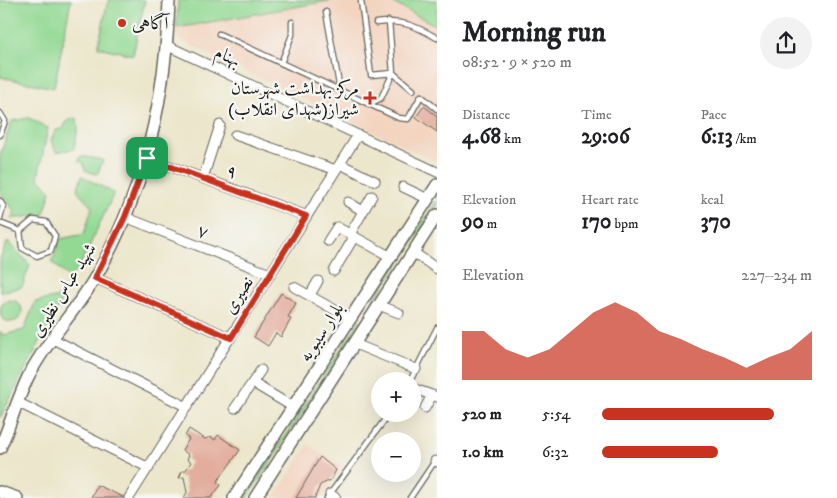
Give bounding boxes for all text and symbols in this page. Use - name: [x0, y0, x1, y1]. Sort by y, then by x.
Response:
- place label: آگاهی: [132, 12, 170, 35]
- text: Morning run: [462, 15, 606, 50]
- marker: آگاهی: [116, 17, 128, 29]
- button: share: [760, 17, 812, 69]
- street label: بهنام: [209, 41, 244, 76]
- text: 08:52 · 9 × 520 m: [462, 52, 572, 72]
- place label: مرکز بهداشت شهرستان شیراز(شهدای انقلاب): [228, 78, 359, 121]
- marker: مرکز بهداشت شهرستان شیراز(شهدای انقلاب): [363, 91, 377, 105]
- text: Distance: [462, 106, 510, 124]
- text: Time: [581, 106, 612, 124]
- text: Pace: [701, 106, 727, 124]
- text: 4.68: [462, 124, 501, 150]
- text: 29:06: [581, 124, 630, 150]
- text: 6:13: [701, 124, 733, 150]
- text: km: [501, 130, 521, 148]
- text: /km: [733, 130, 757, 148]
- pin: [126, 137, 168, 179]
- icon: arrive: [133, 144, 161, 172]
- street label: ۹: [223, 160, 240, 184]
- text: Elevation: [462, 191, 516, 209]
- text: Heart rate: [581, 191, 639, 209]
- text: kcal: [701, 191, 724, 209]
- text: 90: [462, 209, 484, 235]
- text: 170: [581, 209, 611, 235]
- text: 370: [701, 209, 731, 235]
- text: m: [484, 215, 497, 233]
- text: bpm: [611, 215, 639, 233]
- street label: ۷: [194, 220, 211, 244]
- street label: شهید عباس نظیری: [26, 239, 102, 342]
- text: Elevation: [462, 265, 524, 285]
- text: 227–234 m: [741, 265, 812, 285]
- street label: نصیری: [219, 273, 259, 318]
- street label: بلوار سیبویه: [295, 299, 349, 366]
- map controls: [371, 372, 421, 482]
- button: +: [371, 372, 421, 422]
- text: 520 m: [462, 404, 502, 424]
- text: 5:54: [542, 404, 570, 424]
- button: −: [371, 432, 421, 482]
- text: 1.0 km: [462, 442, 504, 462]
- text: 6:32: [542, 442, 568, 462]

